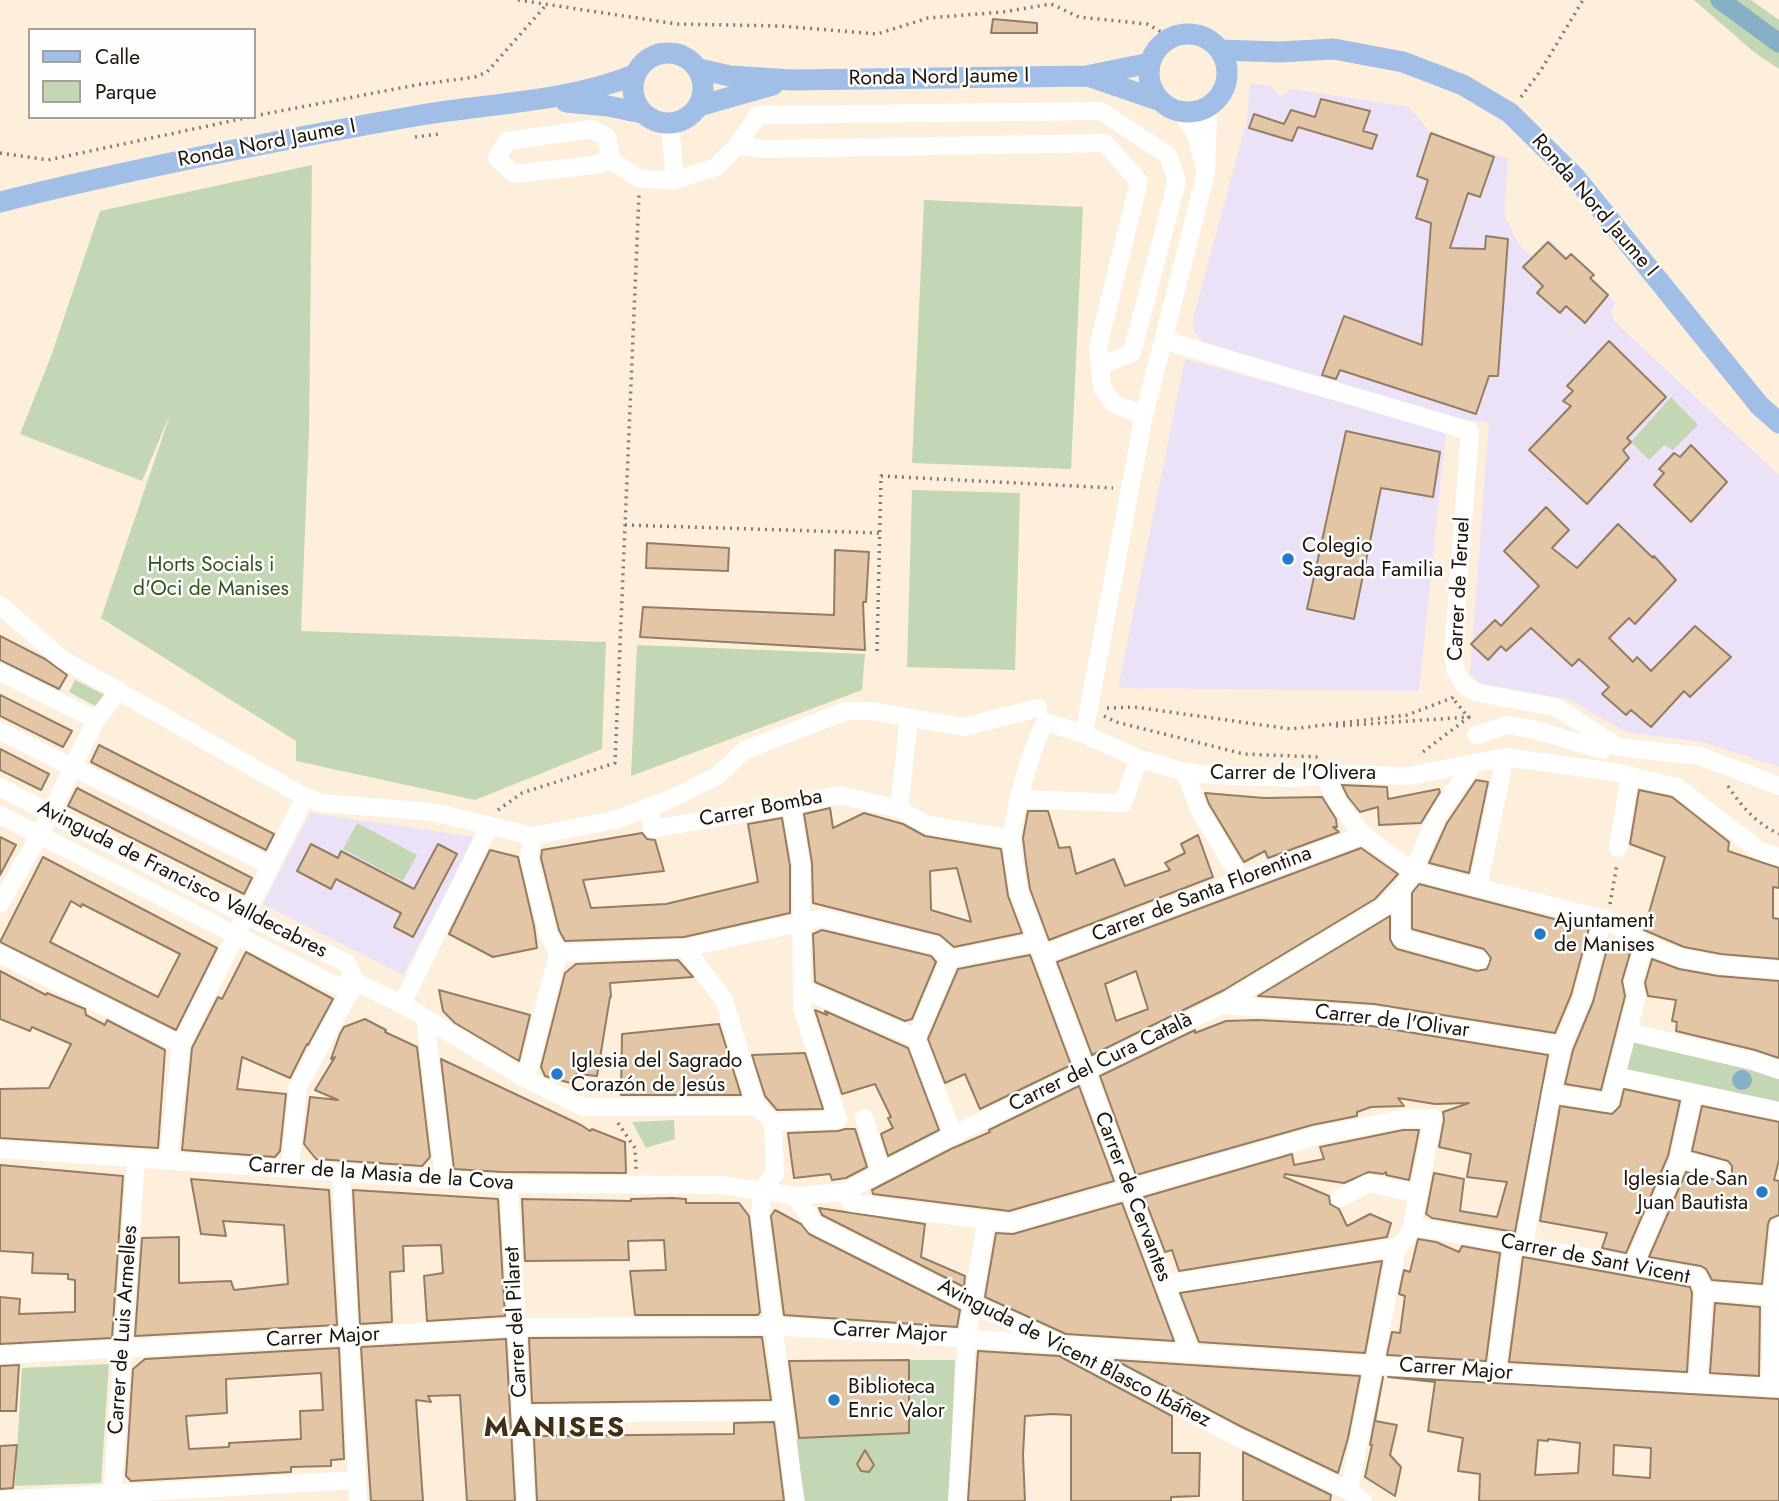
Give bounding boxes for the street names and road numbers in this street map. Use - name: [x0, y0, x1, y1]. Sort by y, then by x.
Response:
- street label: Ronda Nord Jaume I: [848, 64, 1030, 92]
- street label: Ronda Nord Jaume I: [176, 114, 358, 174]
- street label: Ronda Nord Jaume I: [1525, 130, 1663, 282]
- street label: Carrer de Teruel: [1444, 516, 1476, 662]
- street label: Carrer de l'Olivera: [1210, 761, 1376, 787]
- street label: Carrer Bomba: [697, 785, 825, 833]
- street label: Avinguda de Francisco Valldecabres: [33, 796, 331, 964]
- street label: Carrer de Santa Florentina: [1089, 841, 1315, 949]
- street label: Carrer de l'Olivar: [1313, 1000, 1471, 1044]
- street label: Carrer del Cura Català: [1005, 1008, 1197, 1118]
- street label: Carrer de Cervantes: [1088, 1109, 1176, 1285]
- street label: Carrer de la Masia de la Cova: [248, 1153, 514, 1197]
- street label: Carrer de Luis Armelles: [104, 1225, 144, 1435]
- street label: Carrer de Sant Vicent: [1498, 1229, 1692, 1291]
- street label: Carrer del Pilaret: [500, 1246, 534, 1398]
- street label: Avinguda de Vicent Blasco Ibáñez: [933, 1274, 1215, 1434]
- street label: Carrer Major: [832, 1317, 948, 1349]
- street label: Carrer Major: [265, 1322, 381, 1354]
- street label: Carrer Major: [1398, 1353, 1514, 1387]

